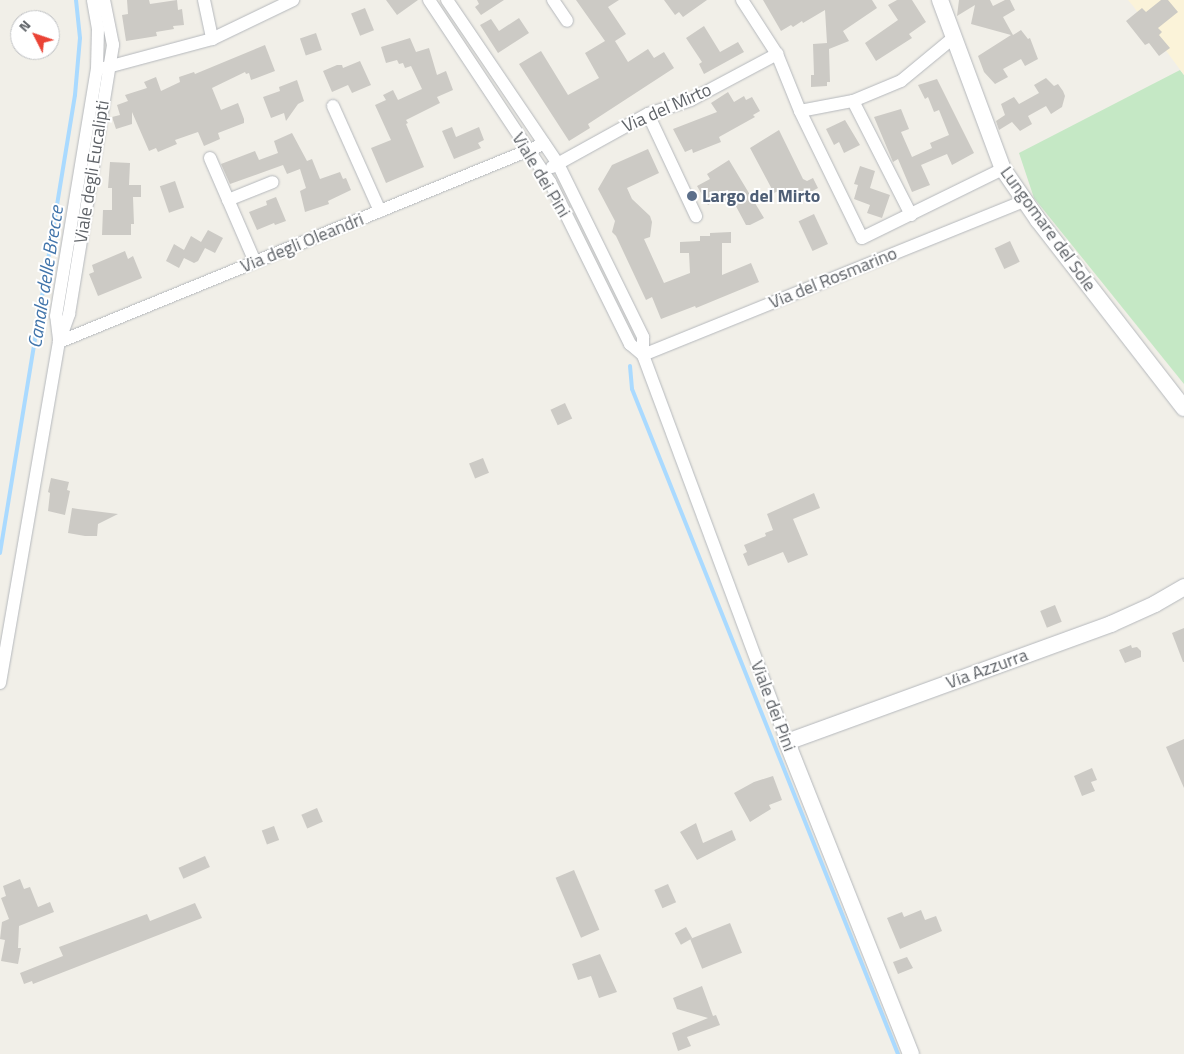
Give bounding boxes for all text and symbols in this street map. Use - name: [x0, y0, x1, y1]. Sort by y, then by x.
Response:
- north arrow: [10, 10, 60, 60]
- text: N: [13, 15, 35, 36]
- street label: Via del Mirto: [619, 79, 715, 137]
- street label: Viale degli Eucalipti: [70, 99, 114, 245]
- street label: Viale dei Pini: [507, 129, 575, 221]
- street label: Lungomare del Sole: [995, 162, 1101, 296]
- place label: Largo del Mirto: [702, 185, 820, 207]
- marker: Largo del Mirto: [686, 190, 698, 202]
- water label: Canale delle Brecce: [23, 204, 67, 350]
- street label: Via degli Oleandri: [237, 208, 367, 278]
- street label: Via del Rosmarino: [766, 242, 900, 314]
- street label: Via Azzurra: [943, 644, 1031, 694]
- street label: Viale dei Pini: [746, 658, 800, 754]

